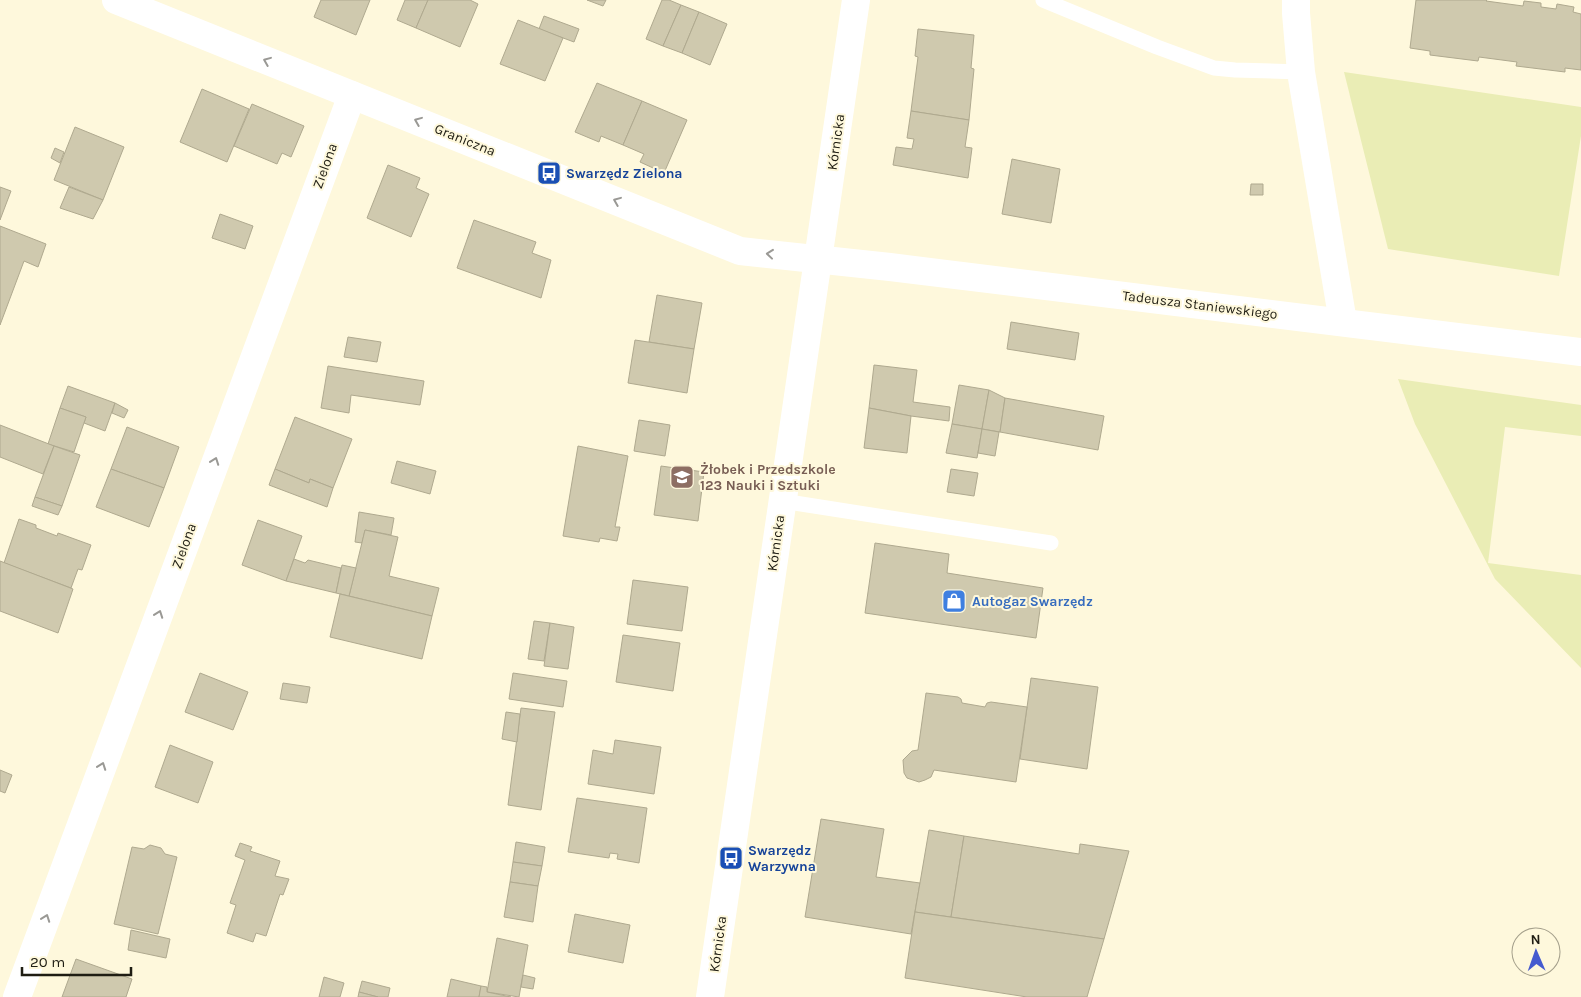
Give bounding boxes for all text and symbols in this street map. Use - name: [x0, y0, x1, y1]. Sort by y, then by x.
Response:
- one-way arrow: [263, 56, 272, 67]
- street label: Kórnicka: [824, 113, 848, 171]
- one-way arrow: [414, 117, 423, 127]
- street label: Graniczna: [432, 120, 498, 160]
- street label: Zielona: [309, 141, 341, 191]
- bus stop icon: Swarzędz Zielona: [536, 160, 562, 186]
- place label: Swarzędz Zielona: [566, 165, 683, 182]
- one-way arrow: [613, 197, 622, 207]
- one-way arrow: [766, 249, 774, 260]
- street label: Tadeusza Staniewskiego: [1122, 287, 1278, 323]
- one-way arrow: [209, 458, 219, 466]
- place label: Żłobek i Przedszkole 123 Nauki i Sztuki: [700, 461, 836, 494]
- school or university icon: Żłobek i Przedszkole 123 Nauki i Sztuki: [669, 464, 695, 490]
- street label: Kórnicka: [764, 514, 788, 572]
- street label: Zielona: [168, 521, 200, 571]
- shop icon: Autogaz Swarzędz: [941, 588, 967, 614]
- place label: Autogaz Swarzędz: [972, 593, 1093, 610]
- one-way arrow: [153, 610, 163, 619]
- one-way arrow: [96, 762, 107, 771]
- place label: Swarzędz Warzywna: [748, 842, 816, 875]
- bus stop icon: Swarzędz Warzywna: [718, 845, 744, 871]
- one-way arrow: [40, 915, 50, 923]
- street label: Kórnicka: [706, 915, 730, 973]
- north arrow: [1511, 927, 1561, 977]
- text: N: [1530, 931, 1541, 948]
- scale bar: [22, 944, 131, 976]
- text: 20 m: [30, 953, 65, 971]

